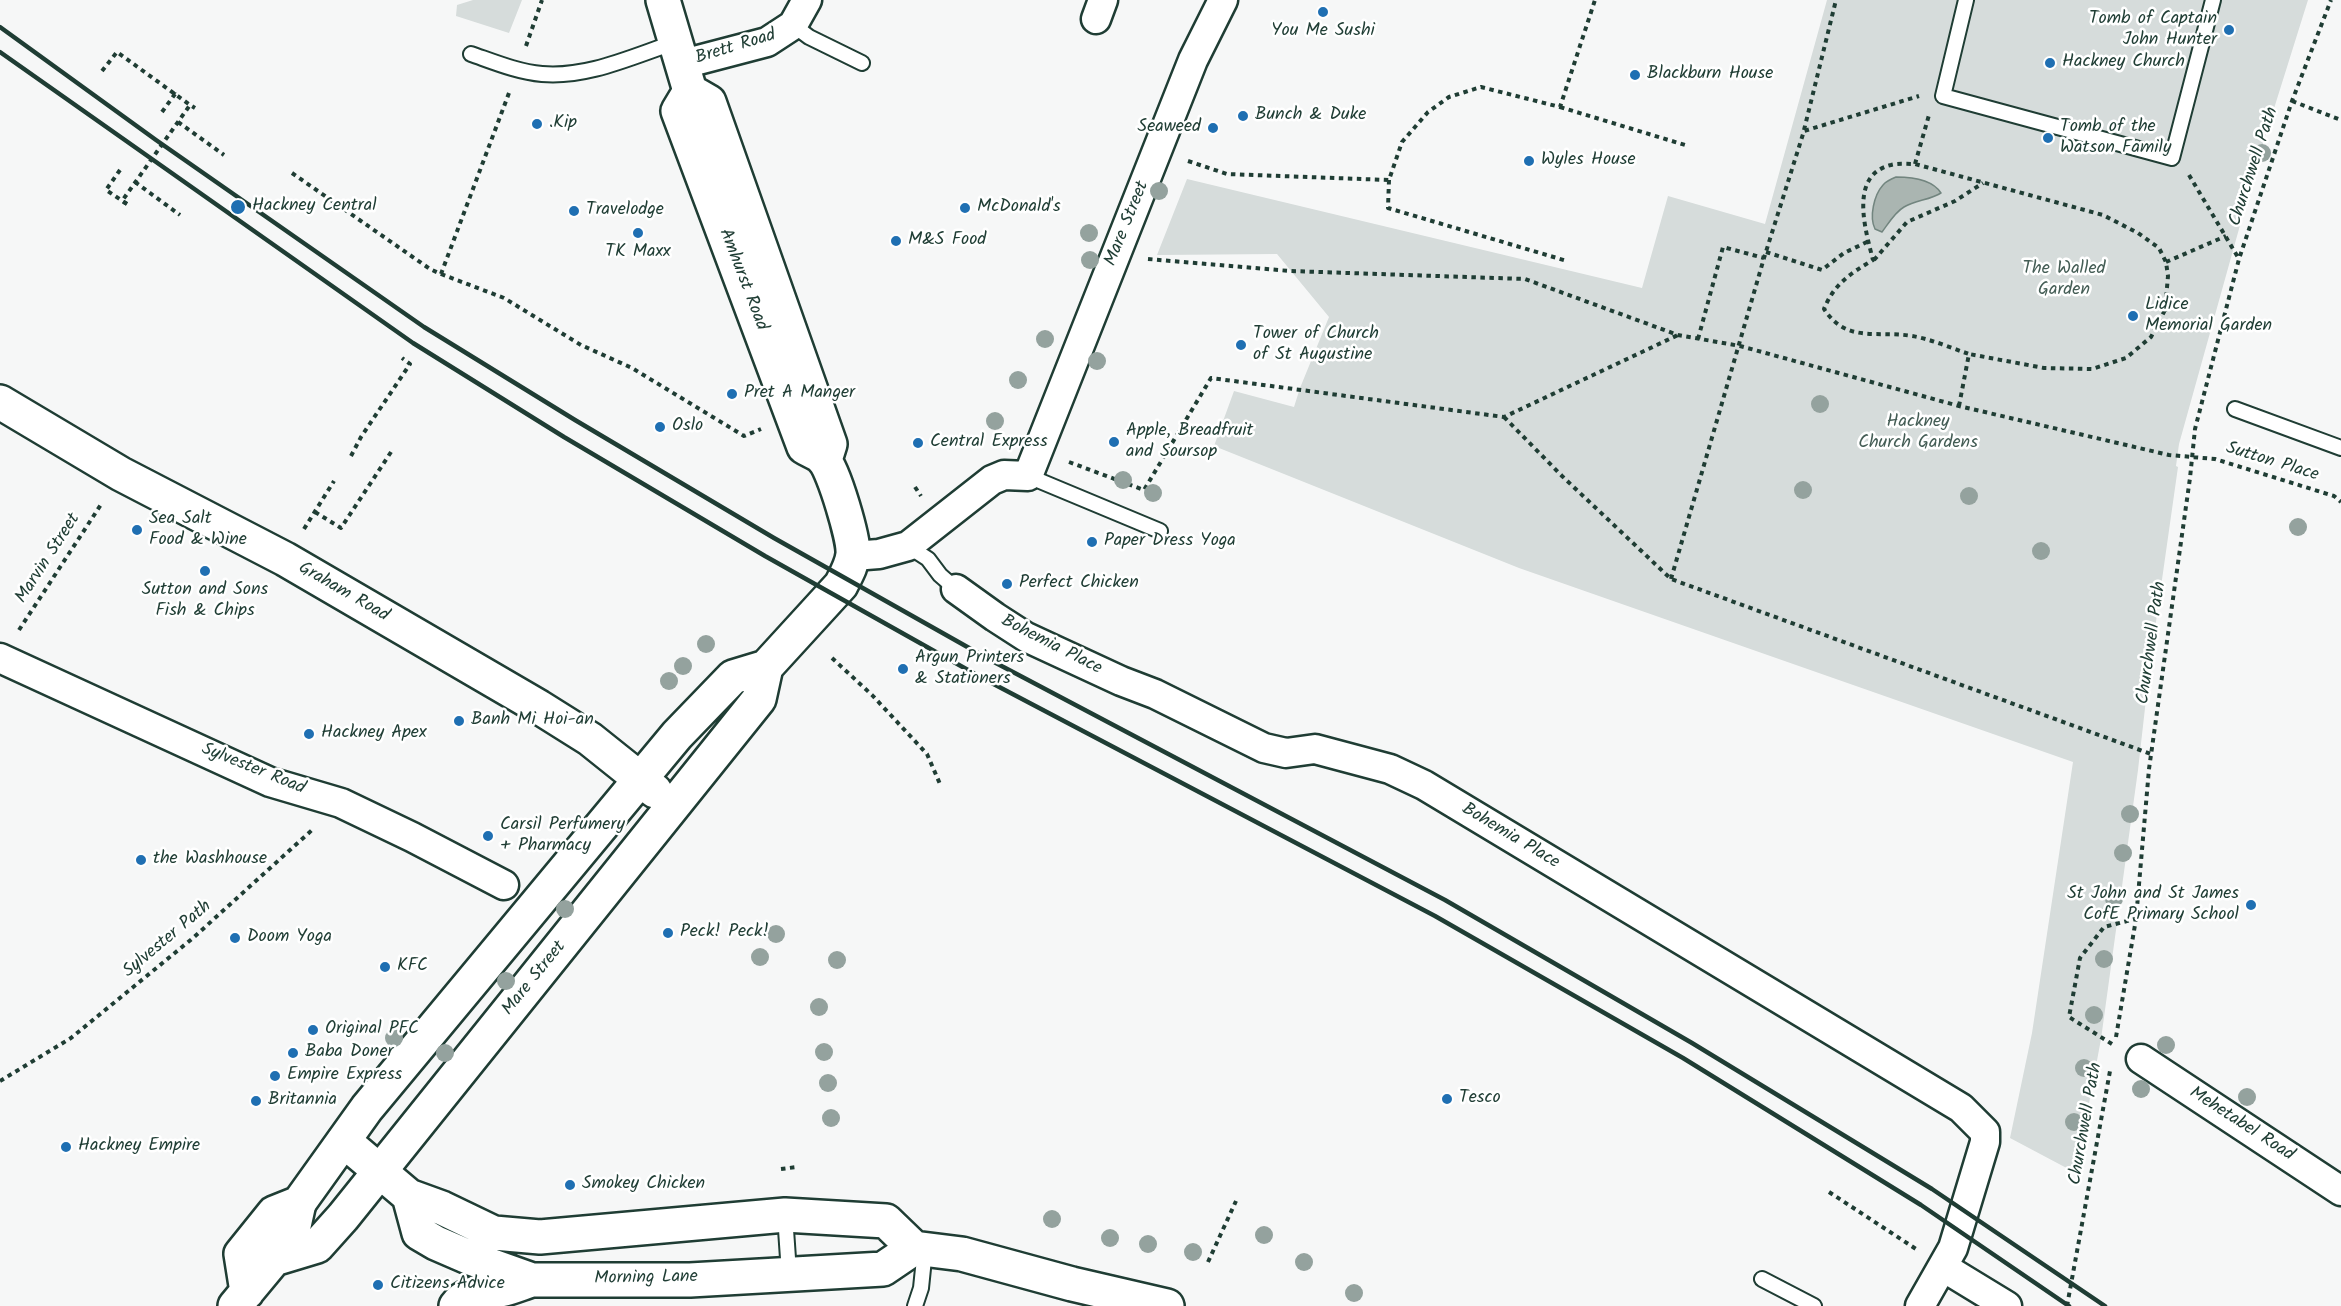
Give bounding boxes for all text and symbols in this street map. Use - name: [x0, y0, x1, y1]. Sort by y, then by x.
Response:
- marker: You Me Sushi: [1316, 5, 1330, 19]
- place label: Tomb of Captain John Hunter: [2089, 9, 2217, 52]
- place label: You Me Sushi: [1271, 21, 1375, 43]
- marker: Tomb of Captain John Hunter: [2222, 23, 2236, 37]
- street label: Brett Road: [693, 26, 779, 70]
- place label: Hackney Church: [2062, 52, 2185, 74]
- marker: Hackney Church: [2043, 56, 2057, 70]
- place label: Blackburn House: [1647, 64, 1773, 86]
- marker: Blackburn House: [1628, 68, 1642, 82]
- place label: Bunch & Duke: [1255, 105, 1366, 127]
- street label: Churchwell Path: [2226, 105, 2284, 229]
- marker: Bunch & Duke: [1236, 109, 1250, 123]
- place label: .Kip: [549, 113, 577, 135]
- marker: .Kip: [530, 117, 544, 131]
- place label: Seaweed: [1138, 117, 1201, 139]
- place label: Tomb of the Watson Family: [2060, 117, 2171, 160]
- marker: Seaweed: [1206, 121, 1220, 135]
- marker: Tomb of the Watson Family: [2041, 131, 2055, 145]
- place label: Wyles House: [1541, 150, 1636, 172]
- marker: Wyles House: [1522, 154, 1536, 168]
- street label: Mare Street: [1101, 178, 1155, 270]
- place label: Hackney Central: [252, 196, 377, 218]
- place label: McDonald's: [977, 197, 1061, 219]
- marker: Hackney Central: [229, 198, 247, 216]
- place label: Travelodge: [586, 200, 664, 222]
- marker: McDonald's: [958, 201, 972, 215]
- marker: Travelodge: [567, 204, 581, 218]
- marker: TK Maxx: [631, 226, 645, 240]
- street label: Amhurst Road: [713, 226, 771, 334]
- place label: M&S Food: [908, 230, 986, 252]
- marker: M&S Food: [889, 234, 903, 248]
- place label: TK Maxx: [605, 242, 671, 264]
- park label: The Walled Garden: [2022, 259, 2106, 302]
- place label: Lidice Memorial Garden: [2145, 295, 2272, 338]
- marker: Lidice Memorial Garden: [2126, 309, 2140, 323]
- place label: Tower of Church of St Augustine: [1253, 324, 1379, 366]
- marker: Tower of Church of St Augustine: [1234, 338, 1248, 352]
- place label: Pret A Manger: [744, 383, 855, 405]
- marker: Pret A Manger: [725, 387, 739, 401]
- park label: Hackney Church Gardens: [1858, 412, 1978, 454]
- place label: Oslo: [672, 416, 703, 438]
- marker: Oslo: [653, 420, 667, 434]
- place label: Apple, Breadfruit and Soursop: [1126, 421, 1254, 464]
- place label: Central Express: [930, 432, 1048, 454]
- marker: Apple, Breadfruit and Soursop: [1107, 435, 1121, 449]
- marker: Central Express: [911, 436, 925, 450]
- street label: Sutton Place: [2223, 439, 2321, 487]
- place label: Sea Salt Food & Wine: [149, 509, 247, 552]
- street label: Marvin Street: [12, 510, 86, 608]
- marker: Sea Salt Food & Wine: [130, 523, 144, 537]
- place label: Paper Dress Yoga: [1104, 531, 1236, 553]
- marker: Paper Dress Yoga: [1085, 535, 1099, 549]
- street label: Graham Road: [294, 558, 392, 628]
- marker: Sutton and Sons Fish & Chips: [198, 564, 212, 578]
- place label: Perfect Chicken: [1019, 573, 1139, 595]
- marker: Perfect Chicken: [1000, 577, 1014, 591]
- place label: Sutton and Sons Fish & Chips: [142, 580, 268, 622]
- street label: Churchwell Path: [2134, 580, 2172, 706]
- street label: Bohemia Place: [997, 611, 1105, 681]
- place label: Argun Printers & Stationers: [915, 648, 1024, 690]
- marker: Argun Printers & Stationers: [896, 662, 910, 676]
- place label: Banh Mi Hoi-an: [471, 710, 594, 732]
- marker: Banh Mi Hoi-an: [452, 714, 466, 728]
- place label: Hackney Apex: [321, 723, 427, 745]
- marker: Hackney Apex: [302, 727, 316, 741]
- street label: Sylvester Road: [198, 739, 308, 801]
- street label: Bohemia Place: [1457, 799, 1563, 875]
- place label: Carsil Perfumery + Pharmacy: [500, 815, 625, 858]
- marker: Carsil Perfumery + Pharmacy: [481, 829, 495, 843]
- place label: the Washhouse: [153, 849, 267, 871]
- marker: the Washhouse: [134, 853, 148, 867]
- place label: St John and St James CofE Primary School: [2067, 884, 2239, 926]
- street label: Sylvester Path: [119, 897, 217, 983]
- marker: St John and St James CofE Primary School: [2244, 898, 2258, 912]
- place label: Peck! Peck!: [680, 922, 769, 944]
- marker: Peck! Peck!: [661, 926, 675, 940]
- place label: Doom Yoga: [247, 927, 332, 949]
- marker: Doom Yoga: [228, 931, 242, 945]
- street label: Mare Street: [498, 937, 572, 1021]
- place label: KFC: [397, 956, 428, 978]
- marker: KFC: [378, 960, 392, 974]
- place label: Original PFC: [325, 1019, 419, 1041]
- marker: Original PFC: [306, 1023, 320, 1037]
- place label: Baba Doner: [305, 1042, 393, 1064]
- marker: Baba Doner: [286, 1046, 300, 1060]
- street label: Churchwell Path: [2066, 1061, 2108, 1187]
- place label: Empire Express: [287, 1065, 402, 1087]
- marker: Empire Express: [268, 1069, 282, 1083]
- street label: Mehetabel Road: [2184, 1083, 2298, 1167]
- place label: Tesco: [1459, 1088, 1501, 1110]
- place label: Britannia: [268, 1090, 337, 1112]
- marker: Tesco: [1440, 1092, 1454, 1106]
- marker: Britannia: [249, 1094, 263, 1108]
- place label: Hackney Empire: [78, 1136, 200, 1158]
- marker: Hackney Empire: [59, 1140, 73, 1154]
- place label: Smokey Chicken: [582, 1174, 705, 1196]
- marker: Smokey Chicken: [563, 1178, 577, 1192]
- street label: Morning Lane: [594, 1267, 698, 1291]
- place label: Citizens Advice: [390, 1274, 505, 1296]
- marker: Citizens Advice: [371, 1278, 385, 1292]

